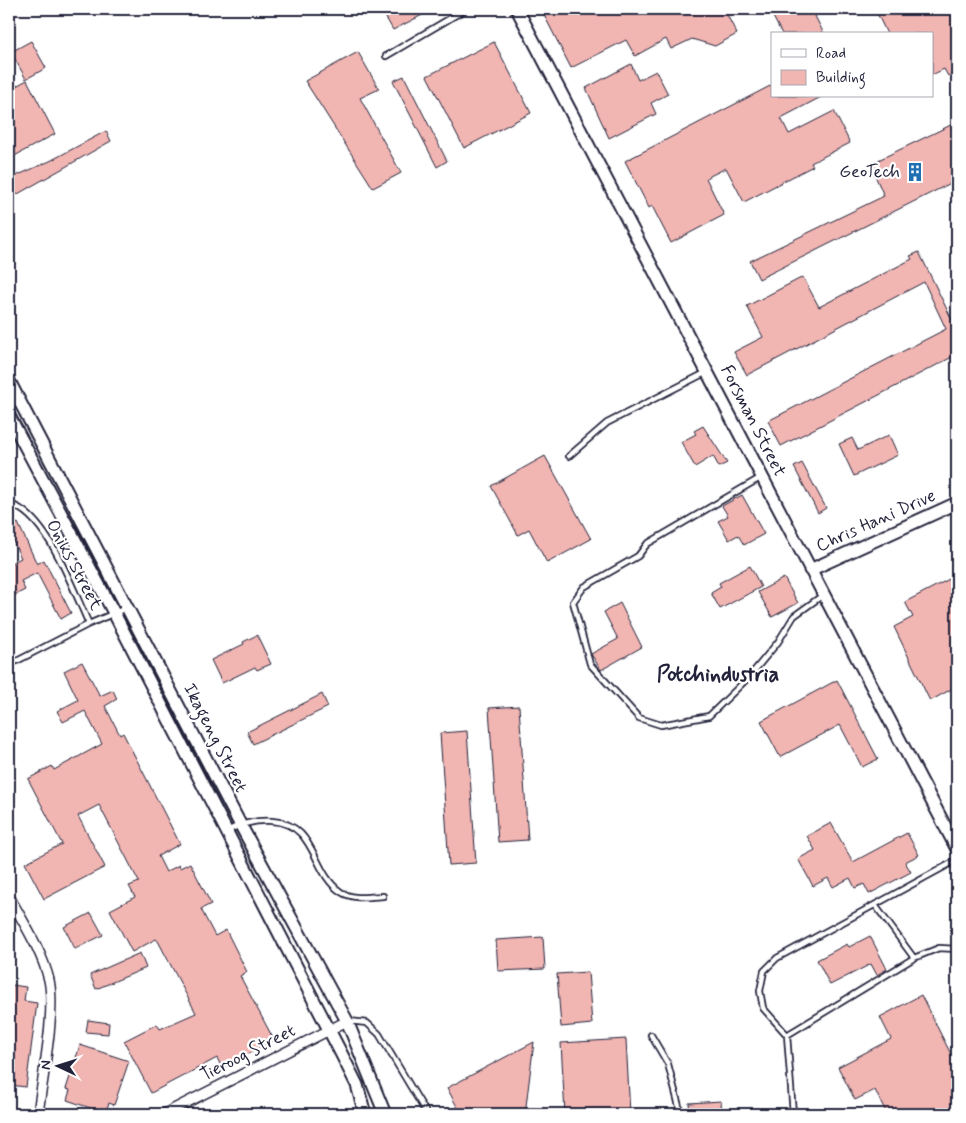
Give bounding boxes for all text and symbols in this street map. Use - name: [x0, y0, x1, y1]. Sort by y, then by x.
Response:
- legend: [771, 32, 934, 98]
- text: Road: [816, 44, 846, 64]
- text: Building: [816, 68, 866, 89]
- place label: GeoTech: [839, 160, 900, 184]
- building icon: GeoTech: [904, 161, 926, 183]
- street label: Forsman Street: [715, 361, 791, 481]
- street label: Chris Hani Drive: [812, 484, 940, 558]
- street label: Oniks Street: [40, 516, 108, 615]
- district label: Potchindustria: [657, 661, 779, 689]
- street label: Ikageng Street: [175, 679, 253, 798]
- street label: Tieroog Street: [196, 1019, 300, 1087]
- north arrow: [32, 1040, 82, 1090]
- text: N: [37, 1060, 55, 1070]

